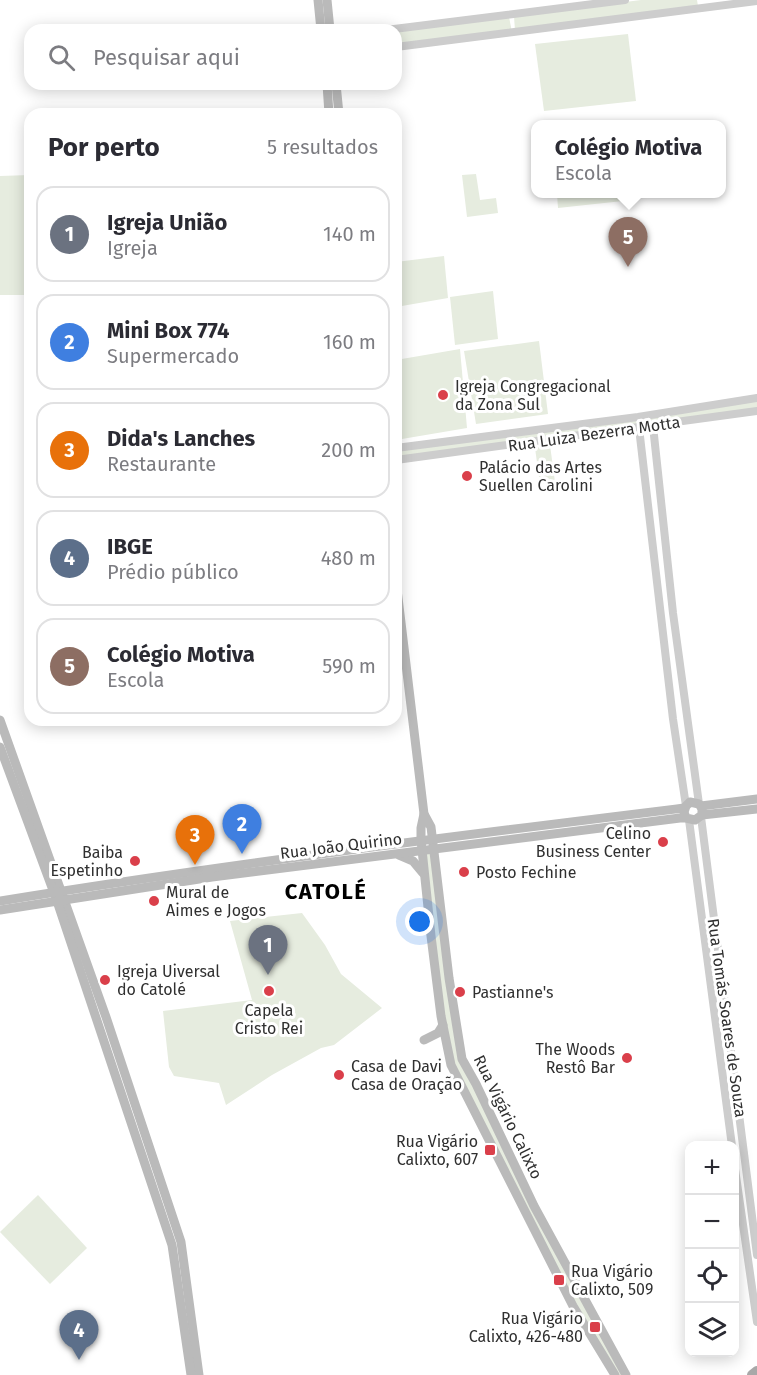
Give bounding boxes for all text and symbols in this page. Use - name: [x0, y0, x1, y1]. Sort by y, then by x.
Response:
- search box: [24, 24, 402, 90]
- icon: search: [45, 41, 78, 74]
- text: Pesquisar aqui: [93, 44, 240, 71]
- popup: [531, 120, 726, 198]
- text: Por perto: [48, 132, 160, 163]
- text: Colégio Motiva: [555, 134, 702, 161]
- text: 5 resultados: [267, 135, 378, 159]
- text: Escola: [555, 161, 612, 185]
- text: Igreja União: [107, 209, 227, 236]
- pin: 5: [608, 218, 648, 267]
- text: 1: [65, 222, 74, 246]
- text: 140 m: [323, 222, 376, 246]
- text: Igreja: [107, 236, 158, 260]
- text: Mini Box 774: [107, 317, 229, 344]
- text: 2: [64, 330, 75, 354]
- text: 160 m: [323, 330, 376, 354]
- text: Supermercado: [107, 344, 239, 368]
- place label: Igreja Congregacional da Zona Sul: [455, 377, 611, 414]
- marker: Igreja Congregacional da Zona Sul: [436, 388, 450, 402]
- street label: Rua Luiza Bezerra Motta: [507, 412, 681, 456]
- text: Dida's Lanches: [107, 425, 255, 452]
- text: 3: [64, 438, 75, 462]
- text: 200 m: [321, 438, 376, 462]
- text: Restaurante: [107, 452, 216, 476]
- place label: Palácio das Artes Suellen Carolini: [479, 458, 602, 495]
- marker: Palácio das Artes Suellen Carolini: [460, 469, 474, 483]
- text: IBGE: [107, 533, 153, 560]
- text: 4: [64, 546, 75, 570]
- text: 480 m: [321, 546, 376, 570]
- text: Prédio público: [107, 560, 239, 584]
- text: Colégio Motiva: [107, 641, 255, 668]
- text: 5: [64, 654, 75, 678]
- text: 590 m: [322, 654, 376, 678]
- text: Escola: [107, 668, 164, 692]
- pin: 2: [222, 804, 262, 854]
- pin: 3: [176, 816, 214, 865]
- place label: Celino Business Center: [536, 824, 652, 861]
- street label: Rua João Quirino: [279, 829, 403, 863]
- marker: Celino Business Center: [656, 835, 670, 849]
- place label: Baiba Espetinho: [50, 843, 123, 880]
- marker: Baiba Espetinho: [128, 854, 142, 868]
- place label: Posto Fechine: [476, 863, 576, 882]
- marker: Posto Fechine: [457, 865, 471, 879]
- district label: CATOLÉ: [285, 878, 367, 905]
- place label: Mural de Aimes e Jogos: [166, 883, 266, 920]
- marker: Mural de Aimes e Jogos: [147, 894, 161, 908]
- your location: [405, 907, 434, 936]
- street label: Rua Tomás Soares de Souza: [704, 917, 750, 1119]
- pin: 1: [248, 926, 288, 975]
- place label: Igreja Uiversal do Catolé: [117, 962, 220, 999]
- marker: Igreja Uiversal do Catolé: [98, 973, 112, 987]
- place label: Pastianne's: [472, 983, 554, 1002]
- marker: Capela Cristo Rei: [262, 984, 276, 998]
- marker: Pastianne's: [453, 985, 467, 999]
- place label: Capela Cristo Rei: [235, 1001, 303, 1038]
- place label: The Woods Restô Bar: [536, 1040, 616, 1077]
- marker: The Woods Restô Bar: [620, 1051, 634, 1065]
- street label: Rua Vigário Calixto: [470, 1052, 546, 1182]
- place label: Casa de Davi Casa de Oração: [351, 1057, 462, 1095]
- marker: Casa de Davi Casa de Oração: [332, 1068, 346, 1082]
- place label: Rua Vigário Calixto, 607: [396, 1132, 478, 1169]
- map controls: [685, 1141, 739, 1357]
- button: +: [685, 1141, 739, 1195]
- marker: Rua Vigário Calixto, 607: [483, 1143, 497, 1157]
- button: −: [685, 1195, 739, 1249]
- button: locate: [685, 1249, 739, 1303]
- place label: Rua Vigário Calixto, 509: [571, 1262, 653, 1299]
- marker: Rua Vigário Calixto, 509: [552, 1273, 566, 1287]
- button: layers: [685, 1303, 739, 1357]
- place label: Rua Vigário Calixto, 426-480: [469, 1309, 583, 1346]
- pin: 4: [60, 1310, 98, 1360]
- marker: Rua Vigário Calixto, 426-480: [588, 1320, 602, 1334]

